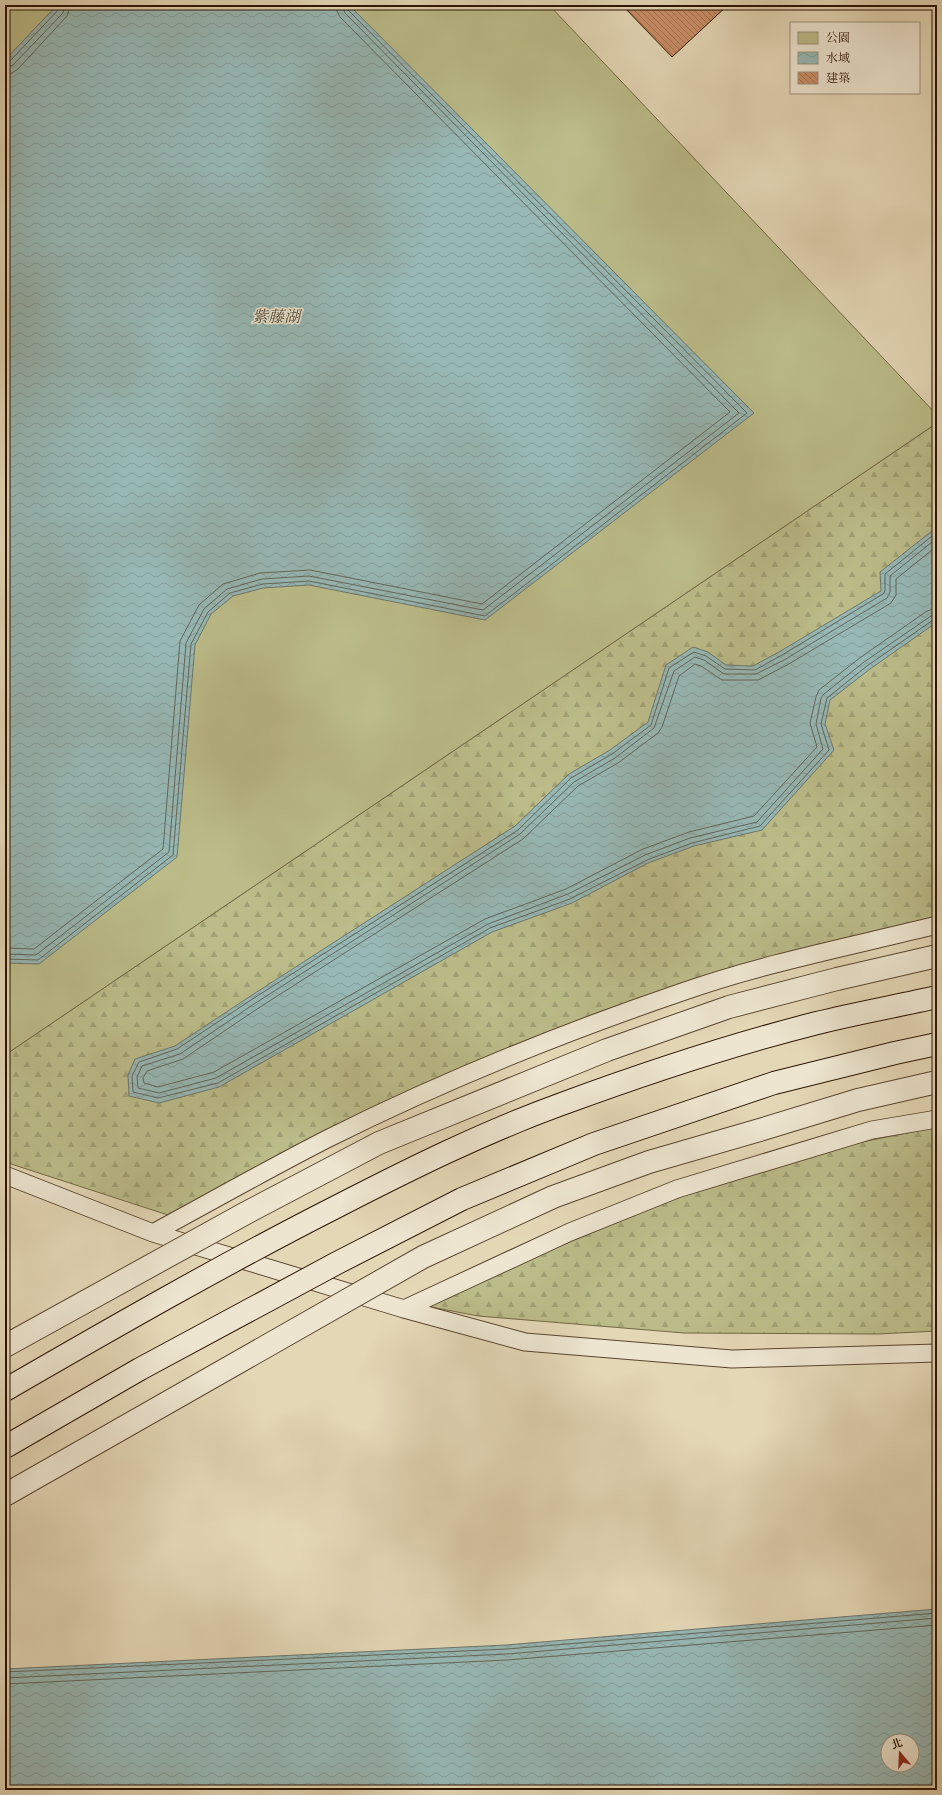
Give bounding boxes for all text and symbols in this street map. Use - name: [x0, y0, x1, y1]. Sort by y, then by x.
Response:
- legend: [790, 22, 920, 94]
- text: 公園: [826, 29, 850, 46]
- text: 水域: [826, 49, 850, 66]
- text: 建築: [826, 69, 850, 86]
- water label: 紫藤湖: [252, 304, 303, 328]
- north arrow: [880, 1733, 920, 1773]
- text: 北: [889, 1734, 905, 1753]

